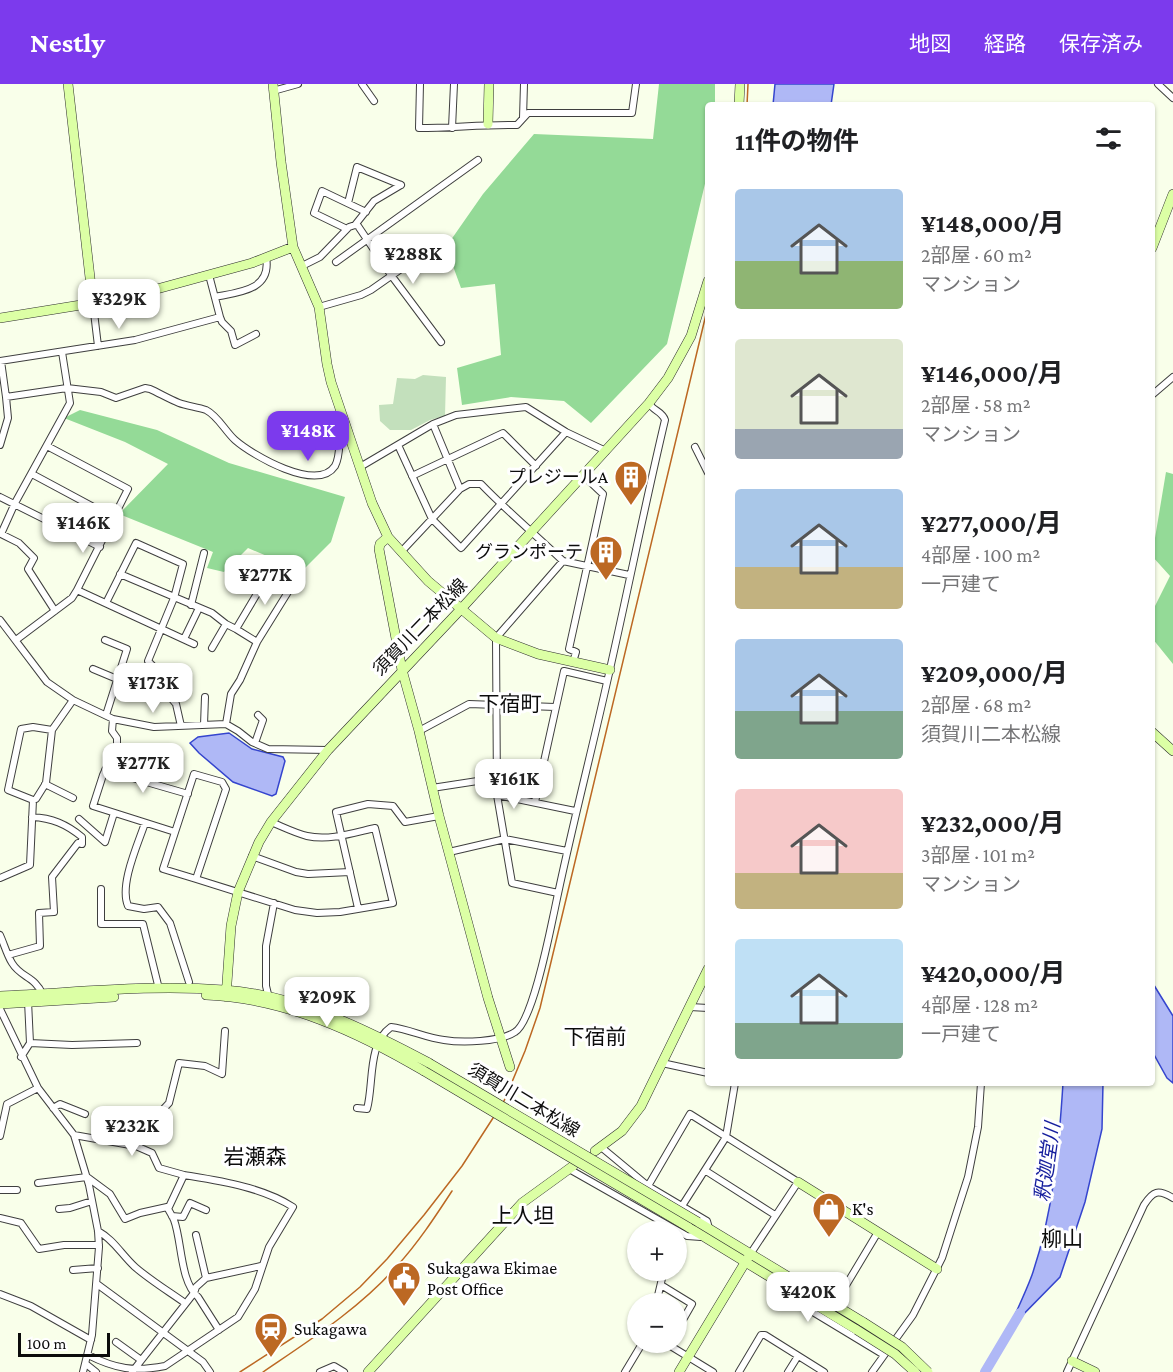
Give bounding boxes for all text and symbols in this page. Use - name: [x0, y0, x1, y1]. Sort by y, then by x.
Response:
- text: Nestly: [30, 27, 105, 58]
- text: 地図: [909, 32, 951, 56]
- text: 経路: [984, 32, 1026, 56]
- text: 保存済み: [1059, 32, 1143, 56]
- icon: filters: [1092, 122, 1125, 155]
- text: 11件の物件: [735, 127, 858, 156]
- text: ¥148,000/月: [921, 209, 1065, 238]
- icon: home: [783, 213, 855, 285]
- pin: ¥288K: [371, 234, 455, 285]
- text: ¥288K: [384, 242, 442, 264]
- text: 2部屋 · 60 m²: [921, 244, 1032, 266]
- text: マンション: [921, 273, 1021, 295]
- pin: ¥329K: [77, 279, 161, 330]
- text: ¥329K: [92, 287, 146, 309]
- text: ¥146,000/月: [921, 359, 1064, 388]
- icon: home: [783, 363, 855, 435]
- text: 2部屋 · 58 m²: [921, 394, 1031, 416]
- pin: ¥148K: [266, 411, 350, 462]
- text: ¥148K: [281, 419, 335, 441]
- text: マンション: [921, 423, 1021, 445]
- building icon: プレジールA: [613, 459, 649, 506]
- place label: プレジールA: [508, 467, 609, 487]
- pin: ¥146K: [41, 503, 125, 554]
- text: ¥277,000/月: [921, 509, 1062, 538]
- text: ¥146K: [56, 511, 110, 533]
- icon: home: [783, 513, 855, 585]
- building icon: グランポーテ: [588, 534, 624, 581]
- place label: グランポーテ: [475, 542, 583, 562]
- text: 4部屋 · 100 m²: [921, 544, 1040, 566]
- pin: ¥277K: [223, 555, 307, 606]
- text: ¥277K: [239, 563, 291, 585]
- text: 一戸建て: [921, 573, 1001, 595]
- street label: 須賀川二本松線: [369, 575, 471, 679]
- text: ¥209,000/月: [921, 659, 1068, 688]
- pin: ¥173K: [111, 663, 195, 714]
- icon: home: [783, 663, 855, 735]
- text: ¥173K: [128, 671, 178, 693]
- district label: 下宿町: [479, 692, 542, 716]
- text: 2部屋 · 68 m²: [921, 694, 1031, 716]
- text: 須賀川二本松線: [921, 723, 1061, 745]
- pin: ¥277K: [101, 743, 185, 794]
- text: ¥277K: [117, 751, 169, 773]
- pin: ¥161K: [472, 759, 556, 810]
- text: ¥161K: [489, 767, 539, 789]
- text: ¥232,000/月: [921, 809, 1064, 838]
- icon: home: [783, 813, 855, 885]
- text: 3部屋 · 101 m²: [921, 844, 1035, 866]
- text: マンション: [921, 873, 1021, 895]
- text: ¥420,000/月: [921, 959, 1066, 988]
- icon: home: [783, 963, 855, 1035]
- pin: ¥209K: [285, 977, 369, 1028]
- text: ¥209K: [298, 985, 356, 1007]
- text: 4部屋 · 128 m²: [921, 994, 1038, 1016]
- text: 一戸建て: [921, 1023, 1001, 1045]
- district label: 下宿前: [564, 1025, 627, 1049]
- street label: 須賀川二本松線: [465, 1059, 583, 1141]
- pin: ¥232K: [90, 1106, 174, 1157]
- text: ¥232K: [105, 1114, 159, 1136]
- water label: 釈迦堂川: [1031, 1119, 1064, 1203]
- district label: 岩瀬森: [224, 1145, 287, 1169]
- shop icon: K's: [811, 1191, 847, 1238]
- place label: K's: [852, 1199, 874, 1219]
- district label: 上人坦: [492, 1204, 555, 1228]
- map controls: [627, 1221, 687, 1353]
- button: +: [627, 1221, 687, 1281]
- district label: 柳山: [1041, 1227, 1083, 1251]
- place label: Sukagawa Ekimae Post Office: [427, 1258, 557, 1299]
- public building icon: Sukagawa Ekimae Post Office: [386, 1260, 422, 1307]
- pin: ¥420K: [766, 1272, 850, 1323]
- text: ¥420K: [780, 1280, 836, 1302]
- button: −: [627, 1293, 687, 1353]
- station icon: Sukagawa: [253, 1311, 289, 1358]
- place label: Sukagawa: [294, 1319, 367, 1339]
- scale bar: [18, 1330, 110, 1358]
- text: 100 m: [27, 1335, 66, 1352]

